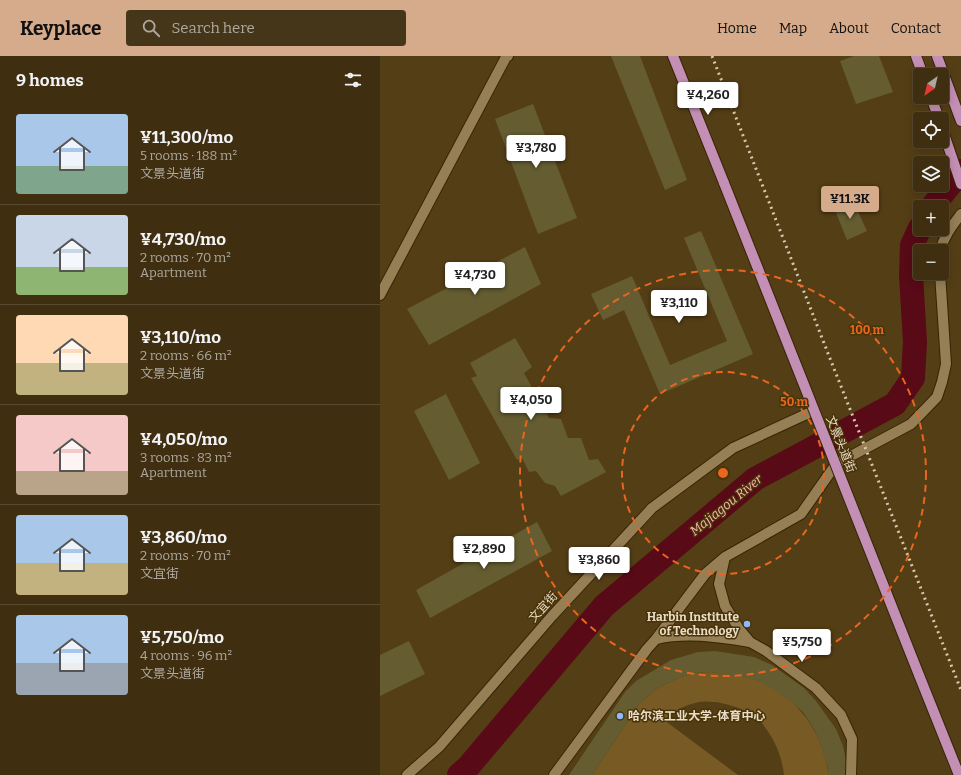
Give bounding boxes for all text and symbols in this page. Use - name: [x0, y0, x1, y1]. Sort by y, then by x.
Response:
- search box: [126, 10, 406, 46]
- text: Keyplace: [20, 17, 102, 40]
- icon: search: [140, 17, 162, 39]
- text: Search here: [172, 19, 255, 37]
- text: Home: [717, 20, 757, 37]
- text: Map: [779, 20, 807, 37]
- text: About: [829, 20, 869, 37]
- text: Contact: [891, 20, 941, 37]
- north arrow: [913, 68, 949, 104]
- map controls: [913, 68, 949, 280]
- icon: filters: [342, 69, 364, 91]
- text: 9 homes: [16, 70, 84, 91]
- pin: ¥4,260: [675, 82, 741, 116]
- text: ¥4,260: [686, 87, 730, 102]
- button: locate: [913, 112, 949, 148]
- text: ¥11,300/mo: [140, 127, 233, 148]
- icon: home: [48, 130, 96, 178]
- pin: ¥3,780: [503, 135, 569, 169]
- text: ¥3,780: [515, 140, 557, 155]
- text: 5 rooms · 188 m²: [140, 148, 237, 163]
- button: layers: [913, 156, 949, 192]
- text: 文景头道街: [140, 166, 205, 181]
- pin: ¥11.3K: [817, 186, 883, 220]
- text: ¥11.3K: [830, 191, 870, 206]
- button: +: [913, 200, 949, 236]
- text: ¥4,730/mo: [140, 229, 226, 250]
- icon: home: [48, 231, 96, 279]
- button: −: [913, 244, 949, 280]
- text: 2 rooms · 70 m²: [140, 250, 231, 265]
- pin: ¥4,730: [442, 262, 508, 296]
- text: Apartment: [140, 265, 207, 280]
- text: ¥4,730: [454, 267, 496, 282]
- pin: ¥3,110: [646, 290, 712, 324]
- text: ¥3,110: [660, 295, 698, 310]
- text: 100 m: [850, 323, 885, 337]
- text: ¥3,110/mo: [140, 327, 221, 348]
- icon: home: [48, 331, 96, 379]
- text: 2 rooms · 66 m²: [140, 348, 232, 363]
- text: 文景头道街: [140, 366, 205, 381]
- pin: ¥4,050: [498, 387, 564, 421]
- text: ¥4,050: [509, 392, 553, 407]
- text: 50 m: [780, 395, 808, 409]
- street label: 文景头道街: [823, 414, 859, 474]
- text: ¥4,050/mo: [140, 429, 228, 450]
- icon: home: [48, 431, 96, 479]
- text: 3 rooms · 83 m²: [140, 450, 232, 465]
- text: Apartment: [140, 465, 207, 480]
- centre of rings: [716, 466, 730, 480]
- water label: Majiagou River: [687, 471, 766, 539]
- text: ¥3,860/mo: [140, 527, 227, 548]
- icon: home: [48, 531, 96, 579]
- pin: ¥2,890: [451, 536, 517, 570]
- text: ¥2,890: [462, 541, 506, 556]
- pin: ¥3,860: [566, 547, 632, 581]
- text: 2 rooms · 70 m²: [140, 548, 231, 563]
- text: ¥3,860: [578, 552, 620, 567]
- text: 文宜街: [140, 566, 179, 581]
- street label: 文宜街: [526, 589, 560, 625]
- place label: Harbin Institute of Technology: [647, 610, 739, 638]
- marker: Harbin Institute of Technology: [742, 619, 752, 629]
- text: ¥5,750/mo: [140, 627, 224, 648]
- pin: ¥5,750: [769, 629, 835, 663]
- icon: home: [48, 631, 96, 679]
- text: ¥5,750: [782, 634, 822, 649]
- text: 4 rooms · 96 m²: [140, 648, 232, 663]
- text: 文景头道街: [140, 666, 205, 681]
- place label: 哈尔滨工业大学-体育中心: [628, 709, 765, 723]
- marker: 哈尔滨工业大学-体育中心: [615, 711, 625, 721]

